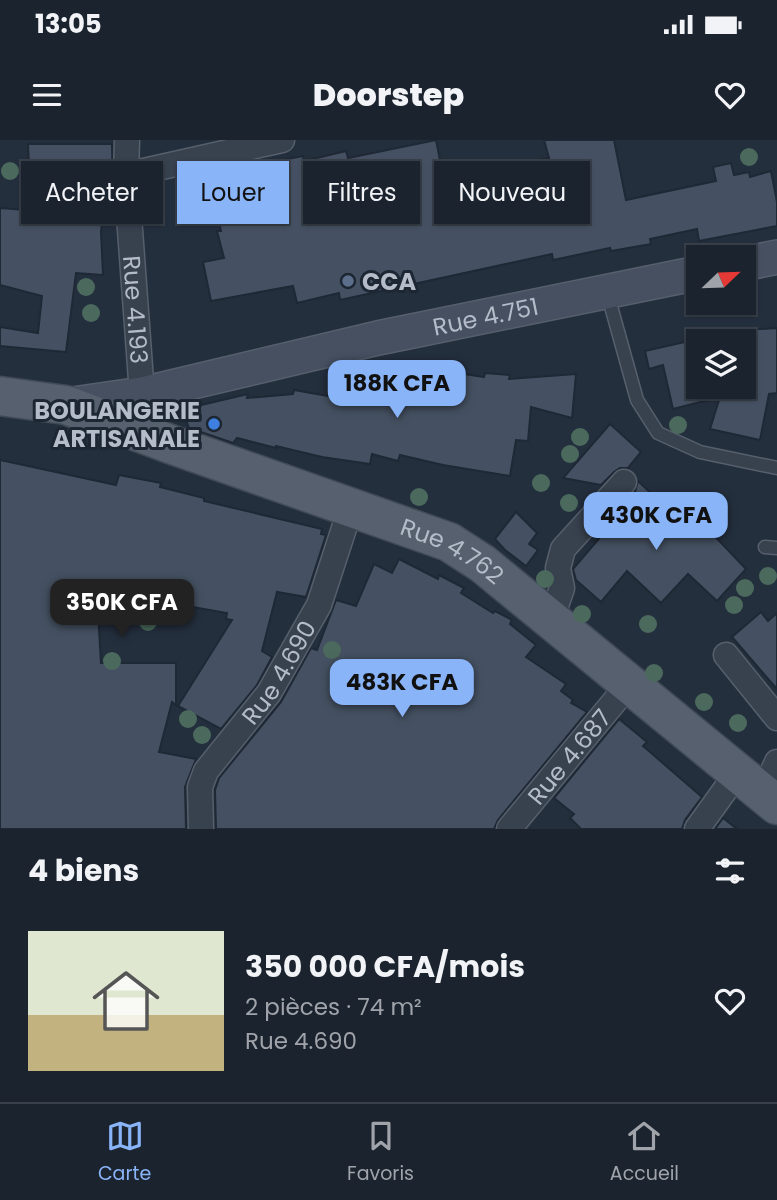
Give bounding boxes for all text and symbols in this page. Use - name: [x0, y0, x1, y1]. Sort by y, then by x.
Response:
- text: 13:05: [35, 6, 102, 42]
- text: Doorstep: [313, 72, 464, 117]
- icon: menu: [28, 76, 66, 114]
- icon: heart: [711, 76, 749, 114]
- chip: Acheter: [21, 161, 163, 224]
- chip: Louer: [177, 161, 289, 224]
- chip: Filtres: [303, 161, 420, 224]
- chip: Nouveau: [434, 161, 590, 224]
- north arrow: [686, 245, 756, 315]
- map controls: [686, 245, 756, 399]
- street label: Rue 4.193: [115, 254, 156, 365]
- place label: CCA: [362, 265, 417, 298]
- marker: CCA: [340, 273, 356, 289]
- street label: Rue 4.751: [430, 289, 541, 343]
- button: layers: [686, 329, 756, 399]
- pin: 188K CFA: [325, 360, 469, 420]
- text: 188K CFA: [344, 367, 450, 399]
- place label: BOULANGERIE ARTISANALE: [34, 394, 200, 455]
- marker: BOULANGERIE ARTISANALE: [206, 416, 222, 432]
- pin: 430K CFA: [584, 492, 728, 552]
- text: 430K CFA: [600, 499, 712, 531]
- street label: Rue 4.762: [396, 510, 511, 591]
- pin: 350K CFA: [50, 580, 194, 639]
- text: 350K CFA: [66, 586, 178, 618]
- street label: Rue 4.690: [234, 614, 323, 731]
- pin: 483K CFA: [330, 660, 474, 719]
- text: 483K CFA: [346, 666, 458, 698]
- street label: Rue 4.687: [520, 702, 618, 811]
- text: 4 biens: [28, 849, 139, 892]
- icon: filters: [711, 852, 749, 890]
- text: 350 000 CFA/mois: [245, 945, 525, 988]
- icon: home: [84, 959, 168, 1043]
- icon: heart: [711, 982, 749, 1020]
- text: 2 pièces · 74 m²: [245, 991, 422, 1023]
- text: Rue 4.690: [245, 1025, 357, 1057]
- tab: Carte: [98, 1117, 151, 1188]
- tab: Favoris: [347, 1117, 414, 1188]
- tab: Accueil: [610, 1117, 679, 1188]

